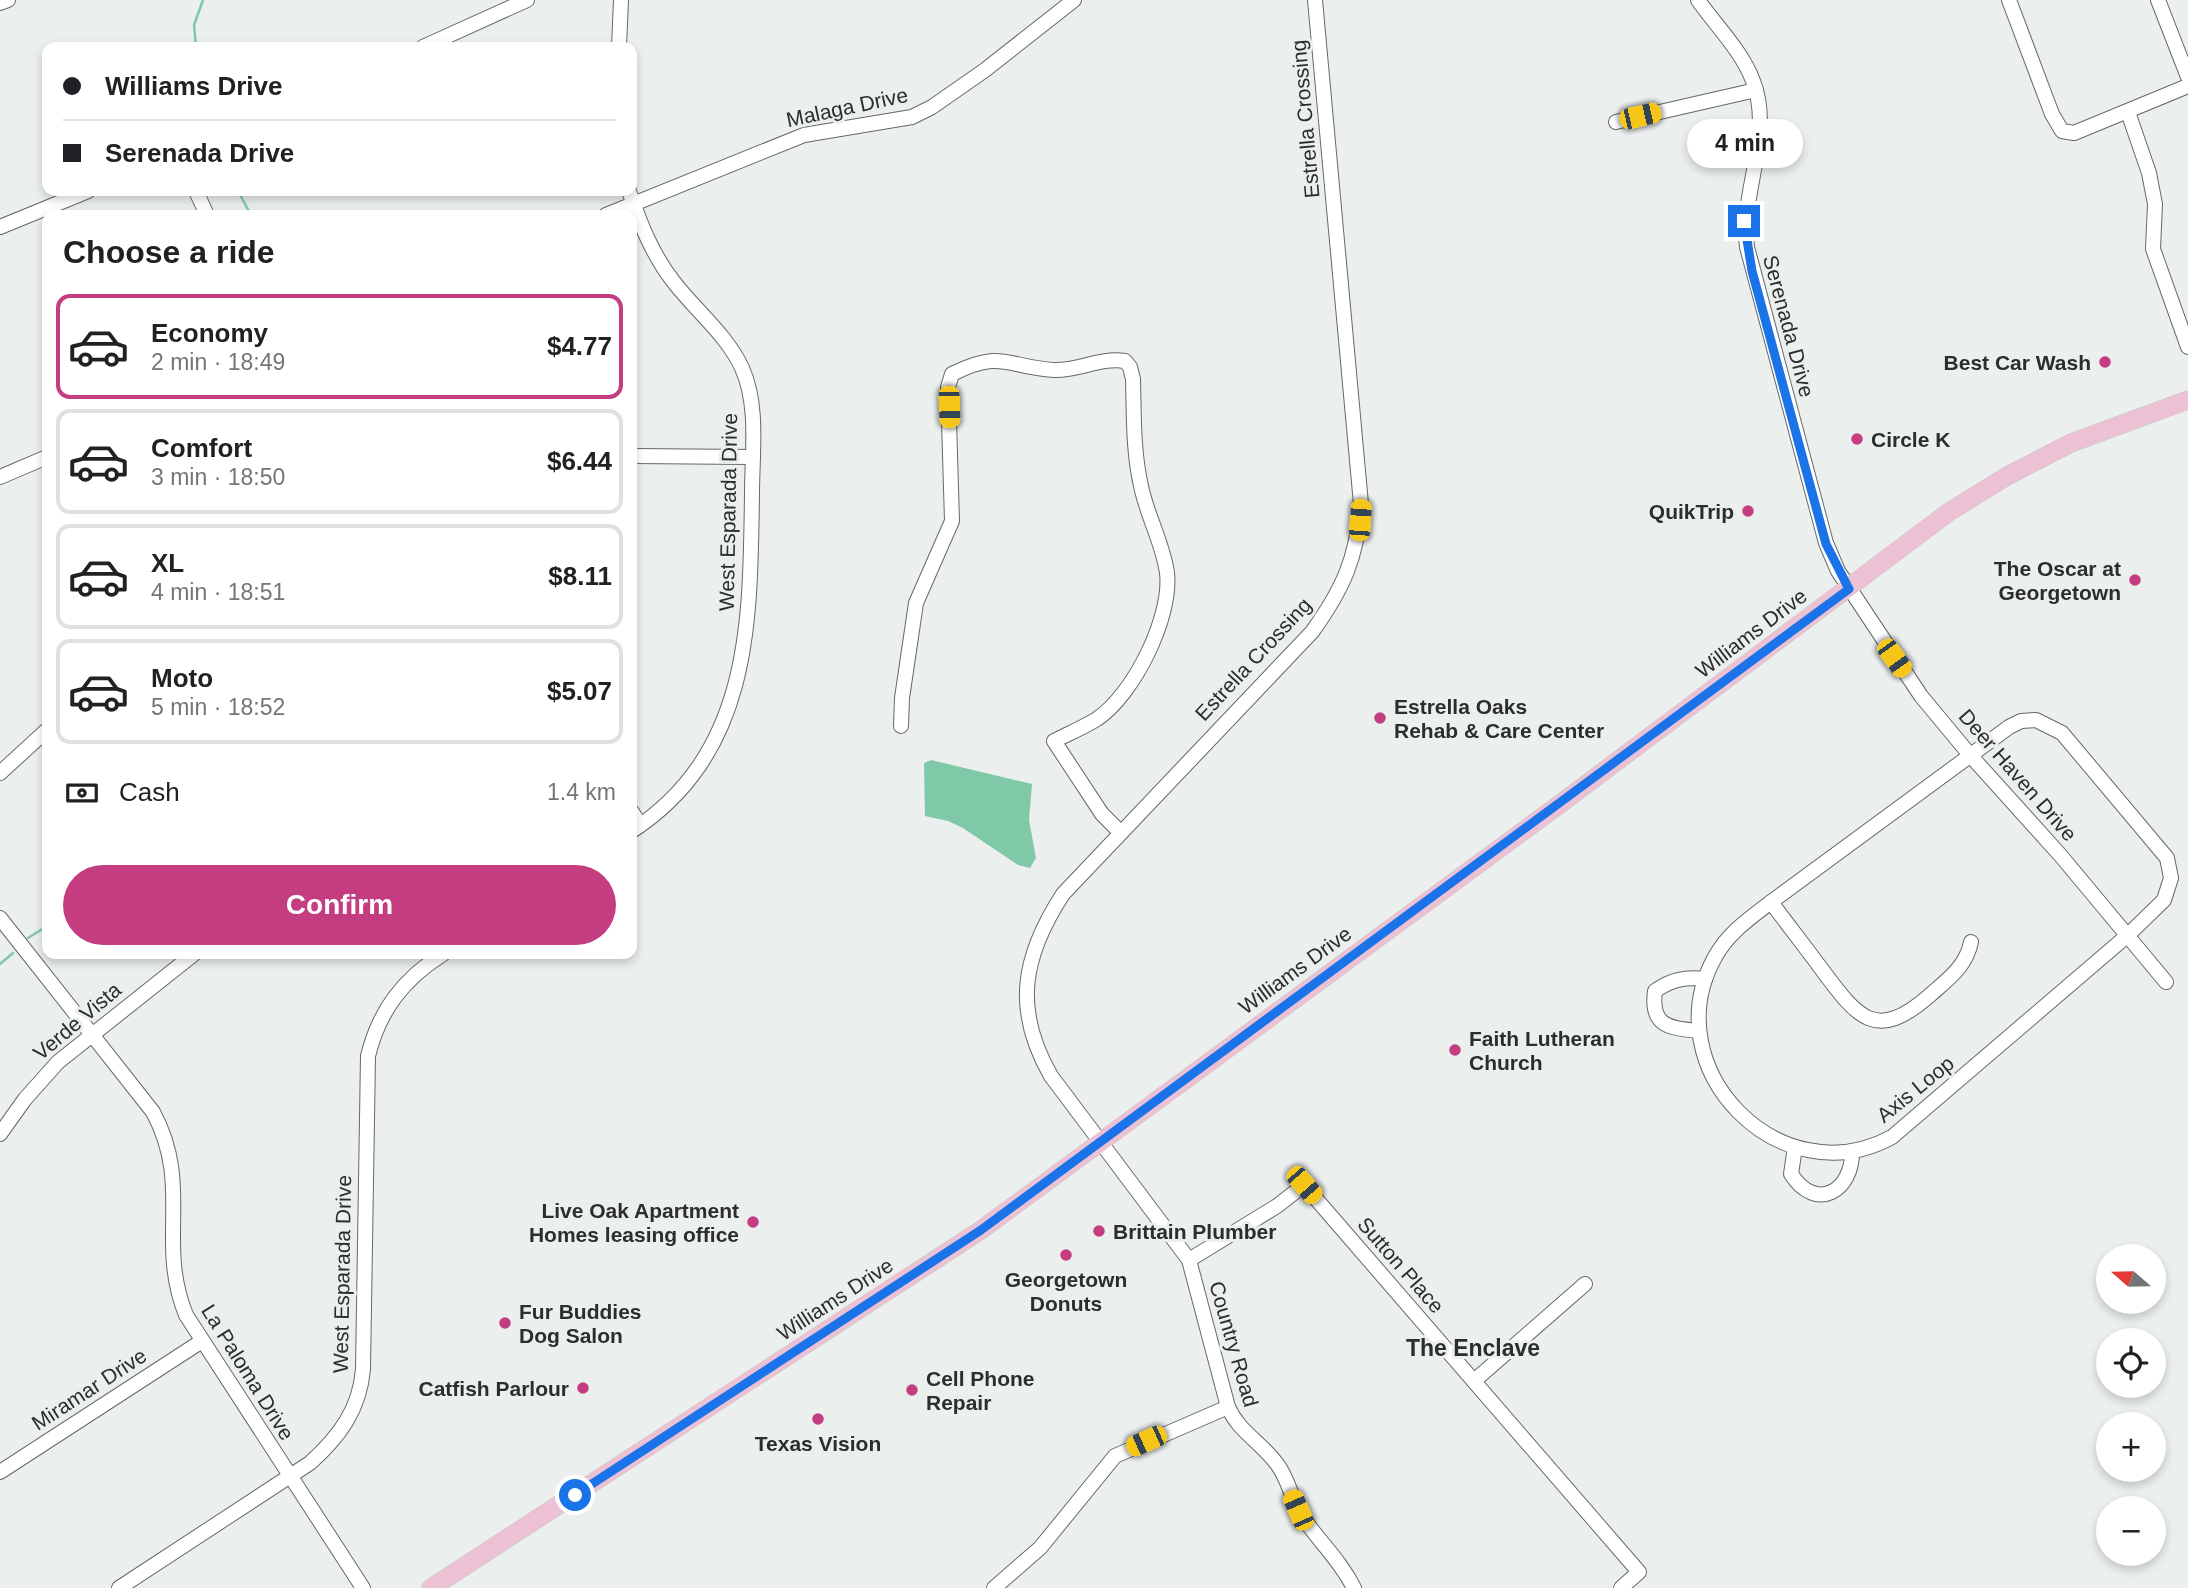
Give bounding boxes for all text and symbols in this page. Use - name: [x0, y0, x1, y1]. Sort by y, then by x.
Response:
- street label: Estrella Crossing: [1287, 39, 1323, 199]
- text: Williams Drive: [105, 71, 283, 101]
- street label: Malaga Drive: [784, 83, 910, 131]
- car: [1618, 101, 1663, 131]
- callout: 4 min: [1686, 120, 1802, 168]
- text: 4 min: [1715, 130, 1775, 156]
- text: Serenada Drive: [105, 138, 294, 168]
- route end: [1728, 205, 1760, 237]
- text: Choose a ride: [63, 234, 275, 270]
- street label: Serenada Drive: [1759, 253, 1819, 399]
- icon: car: [67, 315, 130, 378]
- text: Economy: [151, 318, 268, 348]
- text: $4.77: [547, 331, 612, 361]
- text: 2 min · 18:49: [151, 349, 285, 375]
- place label: Best Car Wash: [1944, 351, 2091, 374]
- marker: Best Car Wash: [2097, 354, 2113, 370]
- car: [938, 386, 961, 428]
- street label: West Esparada Drive: [715, 413, 741, 611]
- place label: Circle K: [1871, 428, 1950, 451]
- icon: car: [67, 430, 130, 493]
- marker: Circle K: [1849, 431, 1865, 447]
- text: Comfort: [151, 433, 252, 463]
- text: $6.44: [547, 446, 612, 476]
- text: 3 min · 18:50: [151, 464, 285, 490]
- car: [1349, 498, 1372, 542]
- place label: QuikTrip: [1649, 500, 1734, 523]
- marker: QuikTrip: [1740, 503, 1756, 519]
- icon: car: [67, 545, 130, 608]
- text: XL: [151, 548, 184, 578]
- place label: The Oscar at Georgetown: [1994, 557, 2121, 604]
- text: $8.11: [548, 561, 612, 591]
- marker: The Oscar at Georgetown: [2127, 572, 2143, 588]
- text: 4 min · 18:51: [151, 579, 285, 605]
- street label: Williams Drive: [1691, 584, 1811, 682]
- street label: Estrella Crossing: [1190, 593, 1316, 725]
- car: [1874, 635, 1915, 681]
- icon: car: [67, 660, 130, 723]
- text: Moto: [151, 663, 213, 693]
- text: $5.07: [547, 676, 612, 706]
- text: 5 min · 18:52: [151, 694, 285, 720]
- place label: Estrella Oaks Rehab & Care Center: [1394, 695, 1604, 742]
- street label: Deer Haven Drive: [1955, 704, 2081, 846]
- marker: Estrella Oaks Rehab & Care Center: [1372, 710, 1388, 726]
- icon: cash: [63, 774, 101, 812]
- text: Cash: [119, 777, 180, 807]
- text: 1.4 km: [547, 779, 616, 805]
- button: Confirm: [63, 865, 616, 945]
- street label: Williams Drive: [1234, 922, 1356, 1018]
- street label: Verde Vista: [29, 978, 126, 1064]
- place label: Faith Lutheran Church: [1469, 1027, 1615, 1074]
- marker: Faith Lutheran Church: [1447, 1042, 1463, 1058]
- street label: Axis Loop: [1872, 1051, 1958, 1127]
- car: [1283, 1162, 1326, 1208]
- street label: West Esparada Drive: [329, 1175, 355, 1373]
- place label: Live Oak Apartment Homes leasing office: [529, 1199, 739, 1246]
- street label: Sutton Place: [1353, 1213, 1449, 1317]
- marker: Live Oak Apartment Homes leasing office: [745, 1214, 761, 1230]
- place label: Brittain Plumber: [1113, 1220, 1276, 1243]
- marker: Brittain Plumber: [1091, 1223, 1107, 1239]
- north arrow: [2096, 1244, 2166, 1314]
- map controls: [2096, 1244, 2166, 1566]
- marker: Georgetown Donuts: [1058, 1247, 1074, 1263]
- street label: Williams Drive: [773, 1253, 897, 1345]
- place label: Georgetown Donuts: [1005, 1268, 1127, 1315]
- street label: Country Road: [1205, 1279, 1263, 1409]
- street label: La Paloma Drive: [197, 1300, 299, 1444]
- place label: Fur Buddies Dog Salon: [519, 1300, 642, 1347]
- marker: Fur Buddies Dog Salon: [497, 1315, 513, 1331]
- button: locate: [2096, 1328, 2166, 1398]
- district label: The Enclave: [1406, 1335, 1540, 1361]
- street label: Miramar Drive: [27, 1343, 151, 1435]
- place label: Cell Phone Repair: [926, 1367, 1035, 1414]
- place label: Catfish Parlour: [418, 1377, 569, 1400]
- marker: Catfish Parlour: [575, 1380, 591, 1396]
- marker: Cell Phone Repair: [904, 1382, 920, 1398]
- marker: Texas Vision: [810, 1411, 826, 1427]
- button: +: [2096, 1412, 2166, 1482]
- car: [1123, 1423, 1170, 1459]
- place label: Texas Vision: [755, 1432, 881, 1455]
- route start: [559, 1479, 591, 1511]
- car: [1280, 1487, 1317, 1533]
- button: −: [2096, 1496, 2166, 1566]

